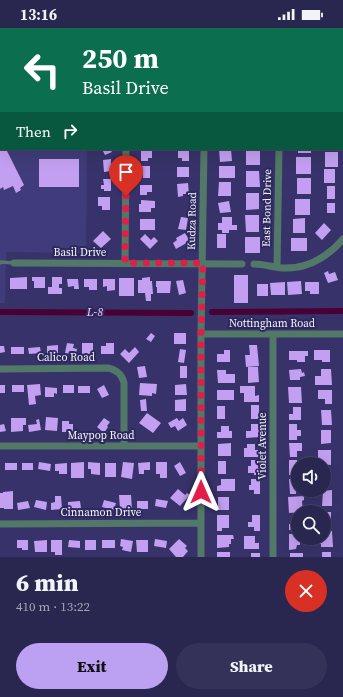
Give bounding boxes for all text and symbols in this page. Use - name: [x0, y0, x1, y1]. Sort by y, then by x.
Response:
- text: 13:16: [20, 4, 57, 25]
- text: 250 m: [82, 39, 159, 77]
- icon: left: [16, 44, 68, 96]
- text: Basil Drive: [82, 75, 169, 100]
- icon: right: [59, 120, 81, 142]
- text: Then: [16, 121, 51, 142]
- pin: [109, 155, 143, 196]
- icon: arrive: [115, 161, 137, 183]
- street label: East Bond Drive: [259, 168, 275, 247]
- street label: Kudza Road: [184, 191, 200, 250]
- street label: Basil Drive: [54, 245, 107, 260]
- water label: L-8: [86, 304, 103, 320]
- street label: Nottingham Road: [229, 316, 316, 331]
- street label: Calico Road: [37, 350, 96, 365]
- street label: Violet Avenue: [255, 412, 270, 480]
- street label: Maypop Road: [67, 428, 135, 443]
- map controls: [291, 457, 331, 545]
- button: sound: [291, 457, 331, 497]
- position arrow: [180, 471, 222, 513]
- street label: Cinnamon Drive: [61, 505, 142, 520]
- button: search: [291, 505, 331, 545]
- text: 6 min: [16, 566, 79, 599]
- button: close: [285, 570, 327, 612]
- text: 410 m · 13:22: [16, 598, 90, 615]
- button: Exit: [16, 643, 168, 689]
- button: Share: [176, 643, 327, 689]

